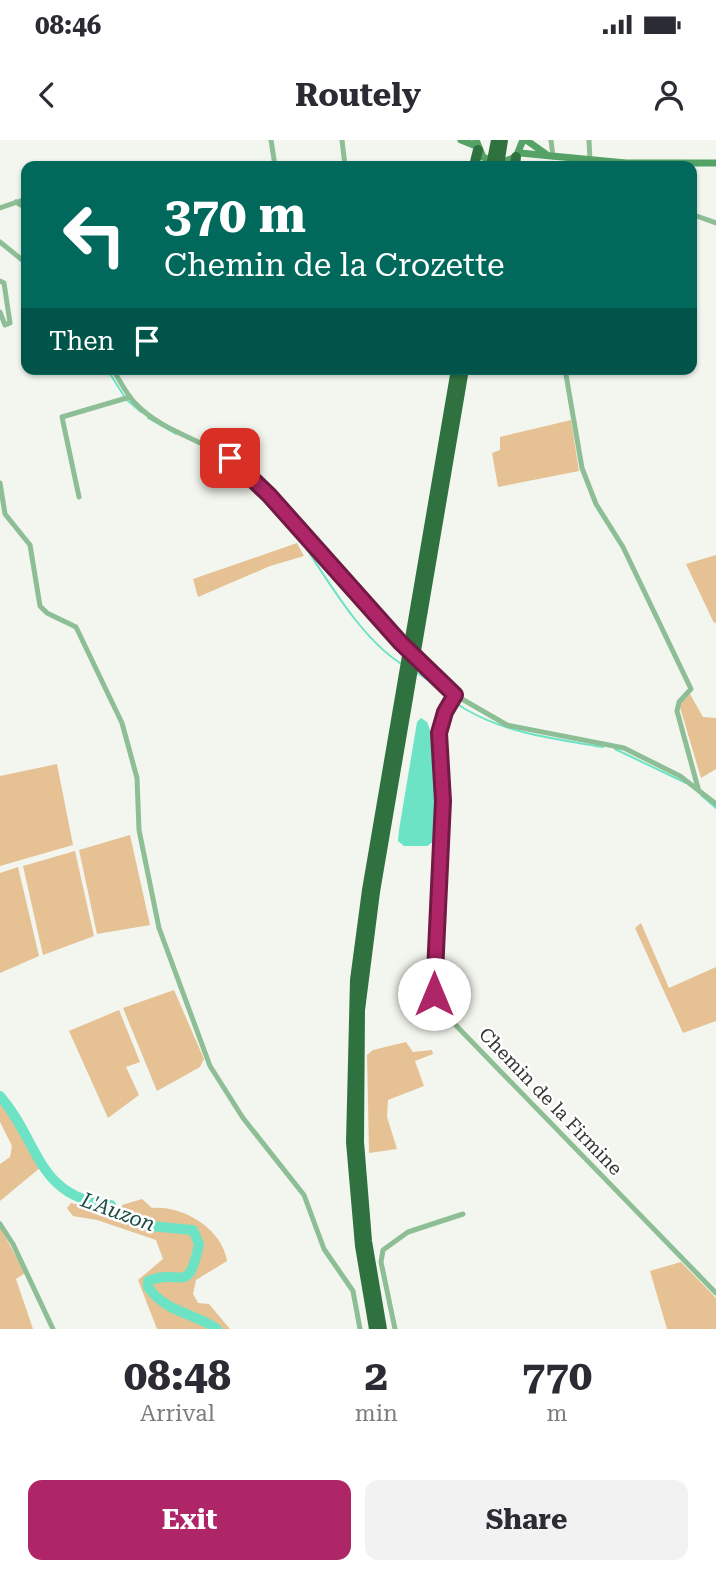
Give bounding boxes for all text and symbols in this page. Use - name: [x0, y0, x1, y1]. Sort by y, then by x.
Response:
- text: 08:46: [35, 10, 101, 40]
- icon: back: [28, 76, 66, 114]
- text: Routely: [295, 76, 421, 114]
- icon: person: [650, 76, 688, 114]
- text: 370 m: [164, 187, 306, 244]
- icon: left: [49, 189, 140, 280]
- text: Chemin de la Crozette: [164, 246, 504, 284]
- icon: arrive: [128, 322, 166, 360]
- text: Then: [49, 326, 114, 356]
- pin: [200, 428, 260, 488]
- icon: arrive: [211, 439, 249, 477]
- position arrow: [397, 957, 471, 1031]
- street label: Chemin de la Firmine: [474, 1023, 627, 1180]
- water label: L'Auzon: [77, 1187, 158, 1236]
- text: 08:48: [124, 1351, 231, 1400]
- text: 2: [365, 1351, 388, 1400]
- text: 770: [522, 1351, 592, 1400]
- text: Arrival: [140, 1400, 215, 1427]
- text: min: [355, 1400, 398, 1427]
- text: m: [546, 1400, 567, 1427]
- button: Exit: [28, 1480, 351, 1560]
- button: Share: [365, 1480, 688, 1560]

